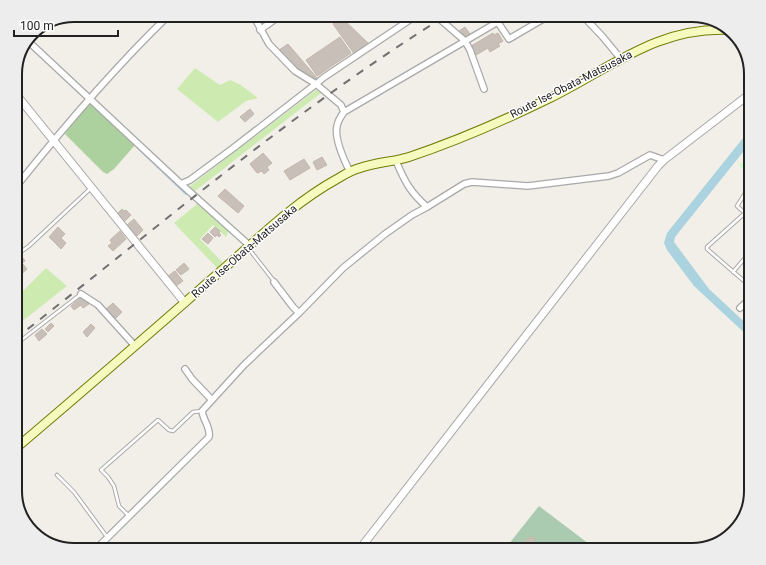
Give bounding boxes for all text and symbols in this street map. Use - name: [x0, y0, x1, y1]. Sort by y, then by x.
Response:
- scale bar: [14, 12, 118, 38]
- text: 100 m: [20, 19, 54, 33]
- street label: Route Ise-Obata-Matsusaka: [508, 48, 634, 121]
- street label: Route Ise-Obata-Matsusaka: [189, 202, 300, 301]

